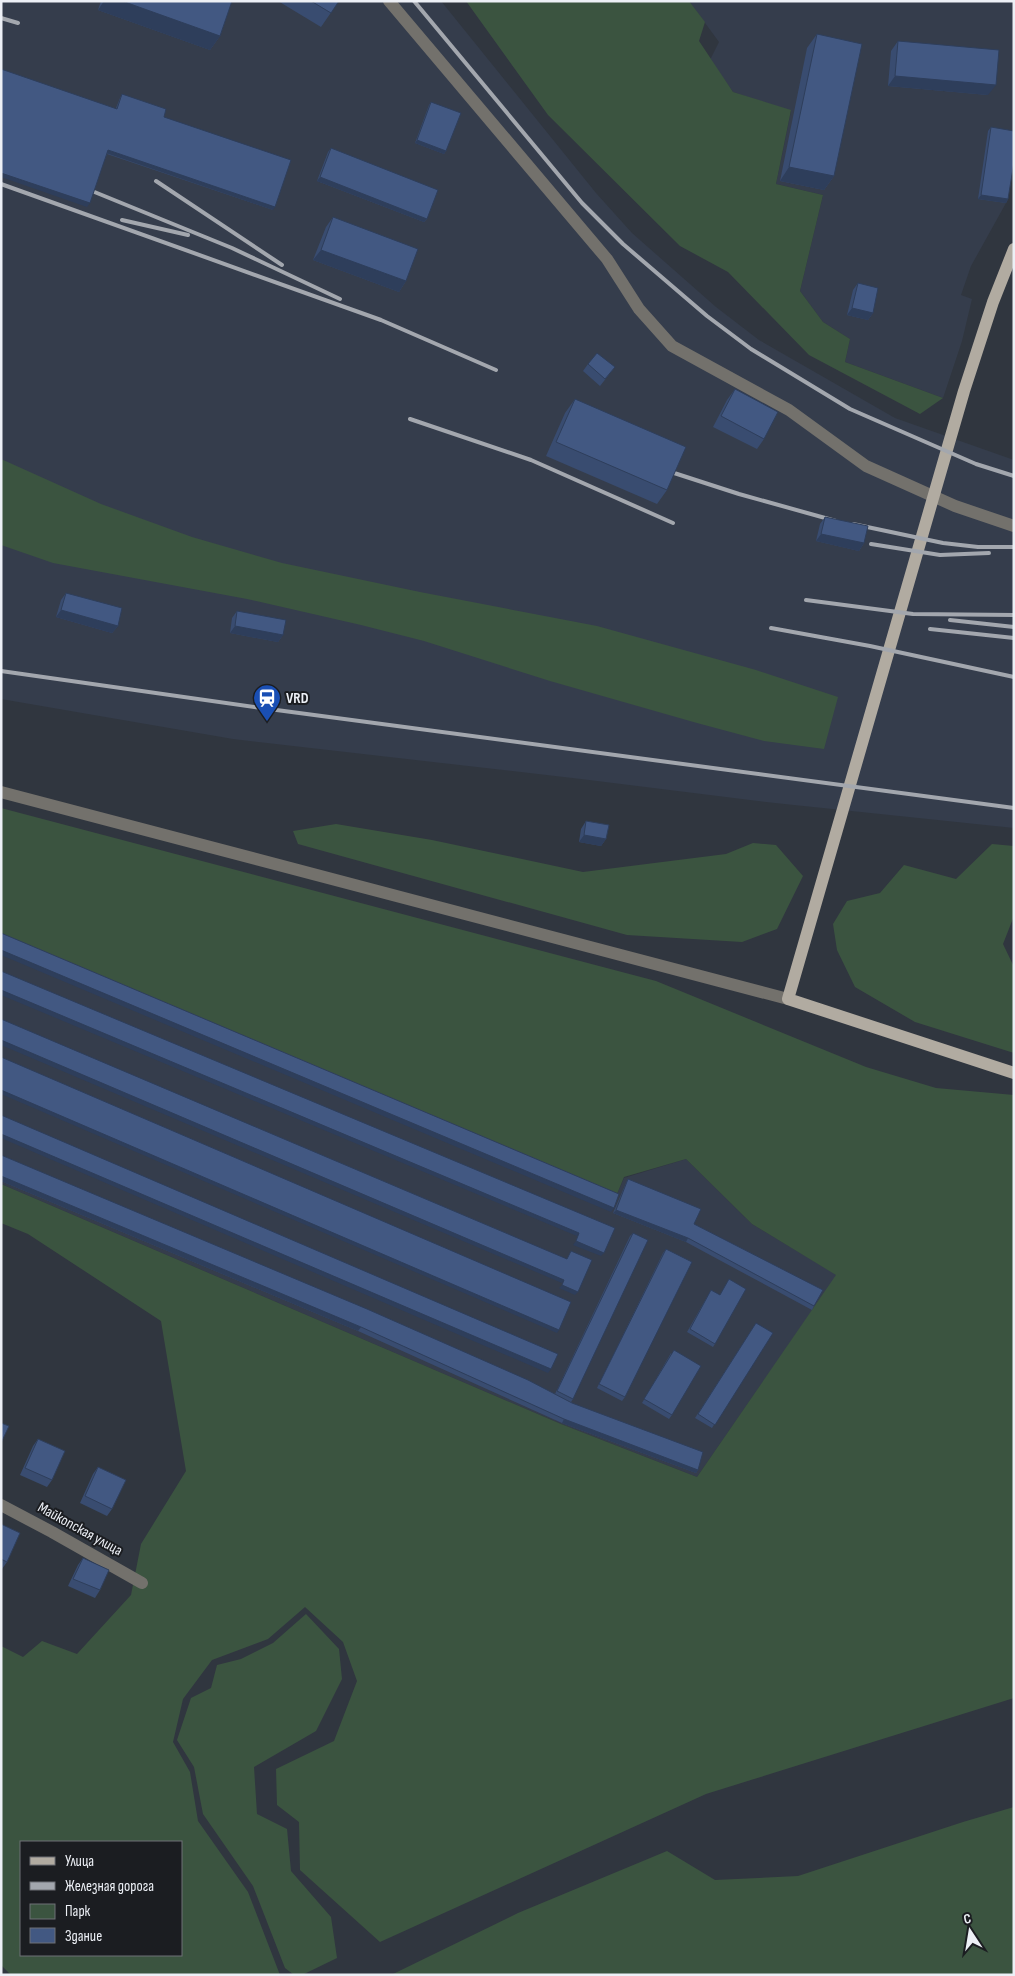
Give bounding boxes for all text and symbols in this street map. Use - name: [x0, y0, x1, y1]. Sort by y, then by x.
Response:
- station icon: VRD: [252, 683, 282, 722]
- place label: VRD: [286, 689, 309, 708]
- street label: Майкопская улица: [34, 1498, 126, 1560]
- legend: [20, 1841, 182, 1956]
- text: Улица: [65, 1852, 94, 1871]
- text: Железная дорога: [65, 1877, 154, 1896]
- text: Парк: [65, 1902, 91, 1921]
- north arrow: [945, 1906, 995, 1956]
- text: С: [962, 1910, 973, 1928]
- text: Здание: [65, 1927, 102, 1946]

